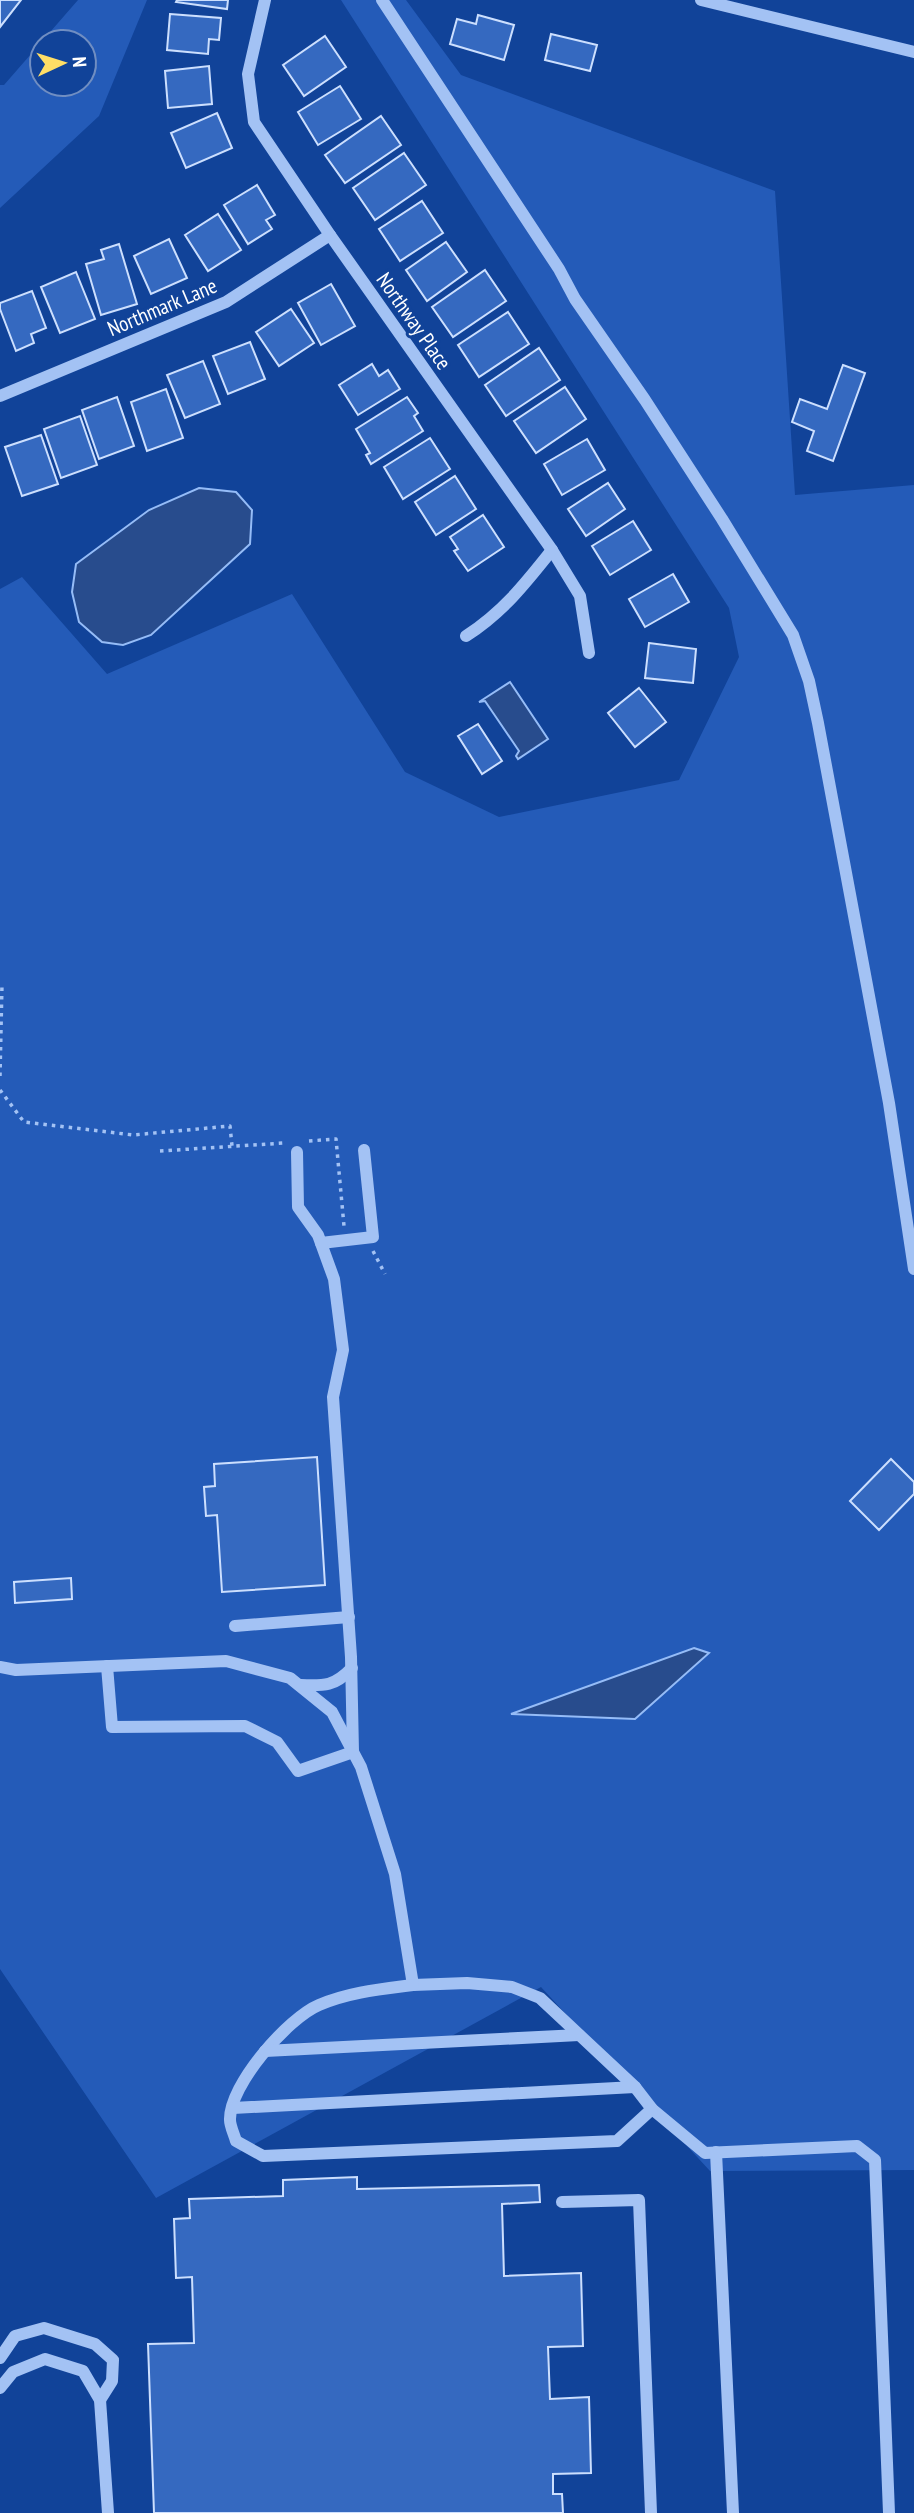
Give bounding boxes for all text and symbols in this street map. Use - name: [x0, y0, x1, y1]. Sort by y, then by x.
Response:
- north arrow: [28, 28, 98, 98]
- text: N: [68, 56, 92, 68]
- street label: Northway Place: [371, 267, 457, 375]
- street label: Northmark Lane: [103, 272, 221, 342]

